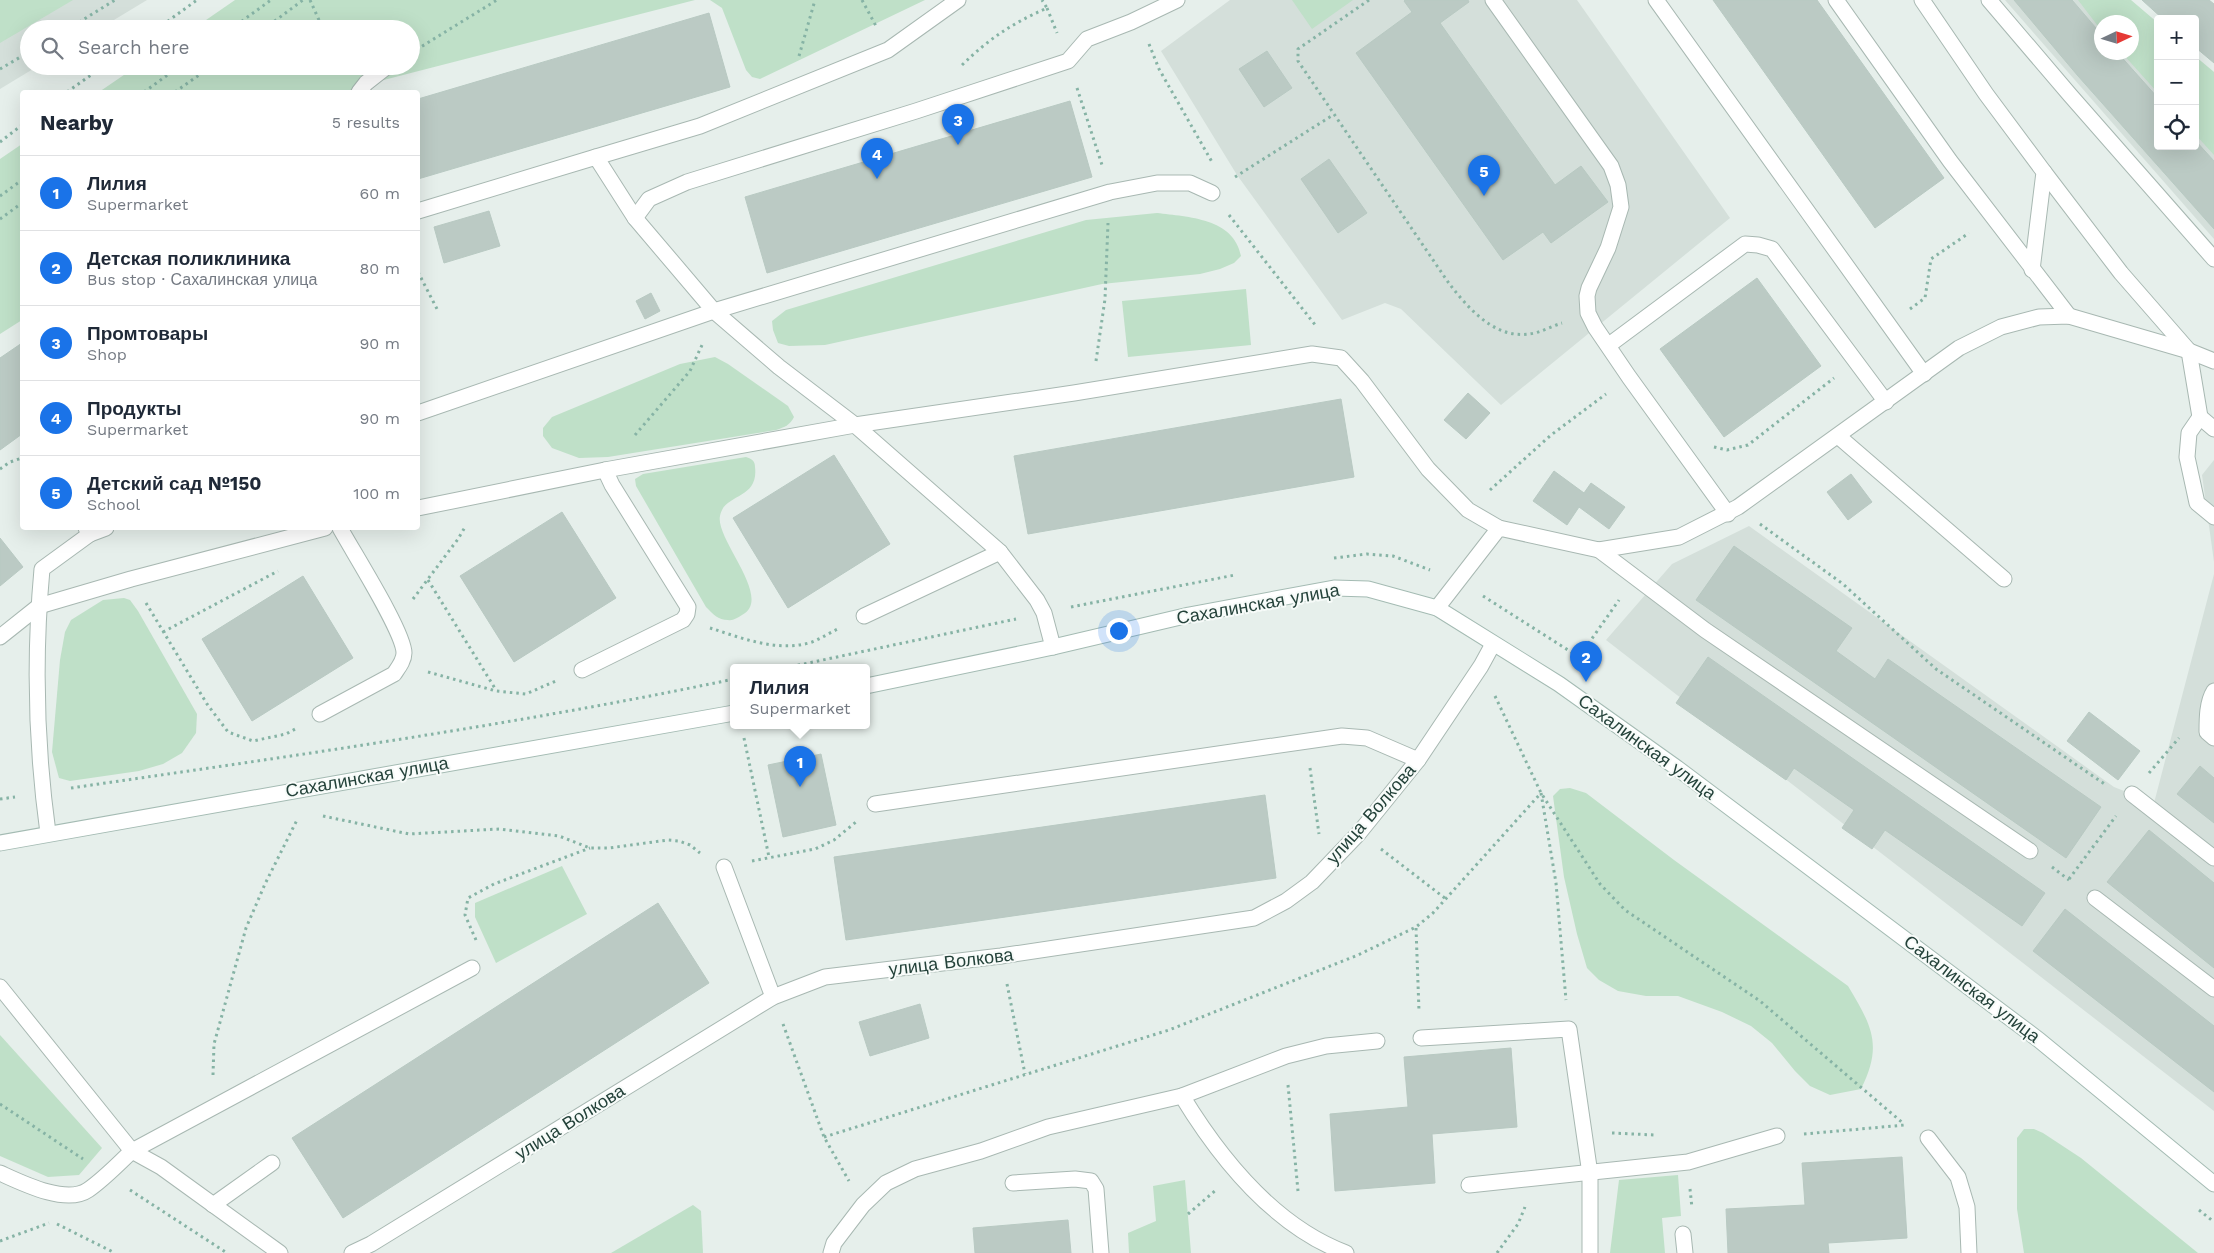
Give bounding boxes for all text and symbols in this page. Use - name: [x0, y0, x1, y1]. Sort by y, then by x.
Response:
- north arrow: [2094, 15, 2139, 60]
- map controls: [2154, 15, 2199, 150]
- button: +: [2154, 15, 2199, 60]
- search box: [20, 20, 420, 75]
- icon: search: [38, 34, 66, 62]
- text: Search here: [78, 36, 189, 59]
- button: −: [2154, 60, 2199, 105]
- pin: 3: [942, 104, 974, 145]
- button: locate: [2154, 105, 2199, 150]
- text: Nearby: [40, 110, 113, 135]
- text: 5 results: [332, 113, 400, 132]
- pin: 4: [861, 138, 893, 179]
- pin: 5: [1468, 155, 1500, 196]
- text: Лилия: [87, 172, 147, 195]
- text: 1: [53, 184, 59, 203]
- text: 60 m: [360, 184, 400, 203]
- text: Supermarket: [87, 195, 188, 214]
- text: Детская поликлиника: [87, 247, 290, 270]
- text: 2: [51, 259, 61, 278]
- text: 80 m: [359, 259, 400, 278]
- text: Bus stop · Сахалинская улица: [87, 270, 317, 289]
- text: Промтовары: [87, 322, 208, 345]
- text: 3: [51, 334, 61, 353]
- text: 90 m: [359, 334, 400, 353]
- text: Shop: [87, 345, 127, 364]
- text: Продукты: [87, 397, 182, 420]
- text: 4: [51, 409, 61, 428]
- text: 90 m: [359, 409, 400, 428]
- text: Supermarket: [87, 420, 188, 439]
- text: Детский сад №150: [87, 472, 262, 495]
- text: 5: [51, 484, 61, 503]
- text: 100 m: [353, 484, 400, 503]
- text: School: [87, 495, 140, 514]
- street label: Сахалинская улица: [1175, 579, 1342, 628]
- your location: [1106, 618, 1132, 644]
- pin: 2: [1570, 641, 1602, 682]
- popup: [730, 664, 870, 729]
- text: Лилия: [749, 676, 809, 699]
- street label: Сахалинская улица: [1574, 690, 1721, 804]
- text: Supermarket: [749, 699, 851, 718]
- pin: 1: [784, 746, 816, 787]
- street label: Сахалинская улица: [284, 752, 451, 801]
- street label: улица Волкова: [1322, 759, 1420, 868]
- street label: Сахалинская улица: [1900, 931, 2045, 1047]
- street label: улица Волкова: [888, 943, 1015, 980]
- street label: улица Волкова: [511, 1079, 629, 1164]

